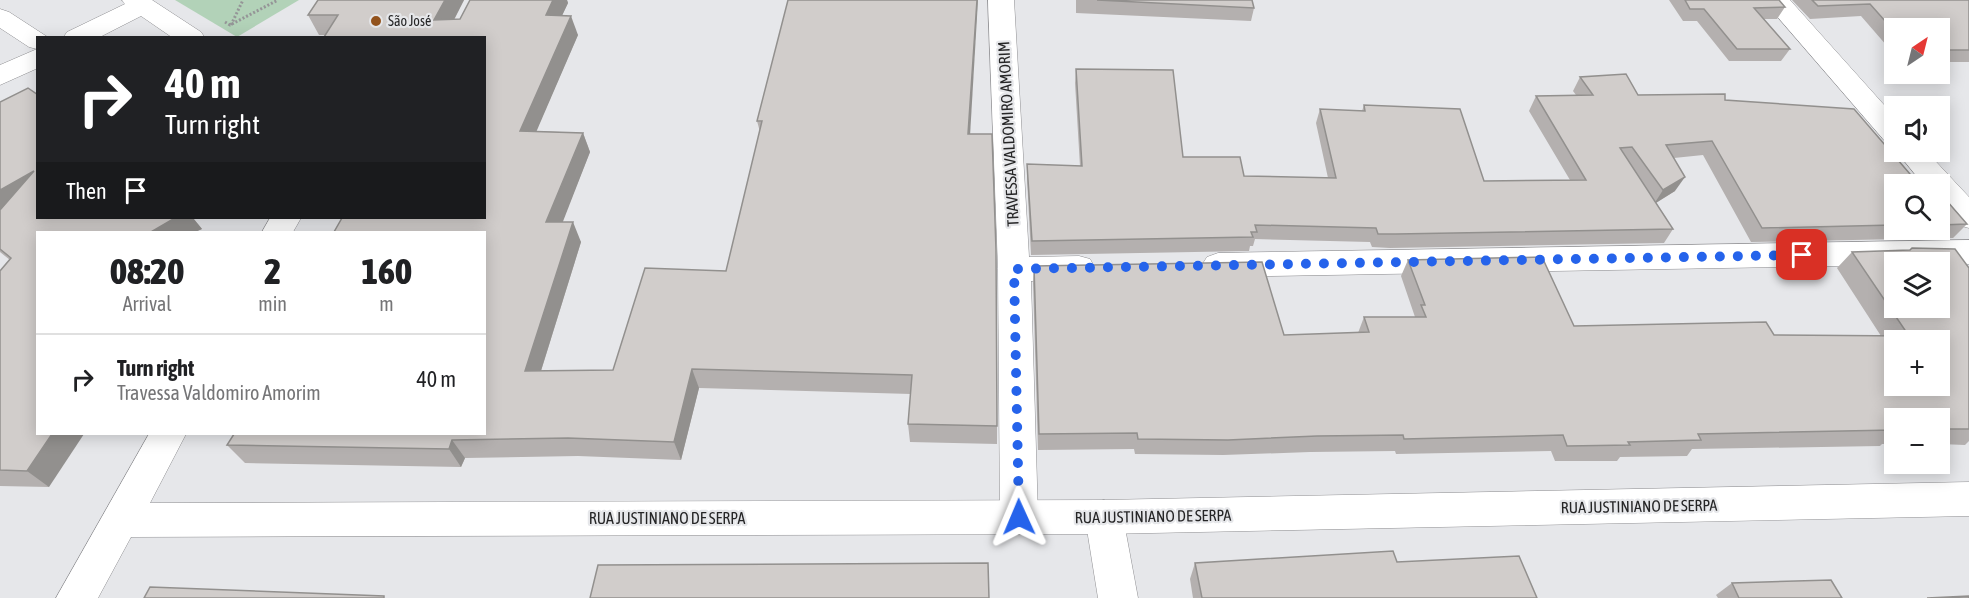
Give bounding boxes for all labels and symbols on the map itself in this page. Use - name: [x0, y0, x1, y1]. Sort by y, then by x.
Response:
- place label: São José: [388, 13, 431, 29]
- marker: São José: [369, 14, 383, 28]
- north arrow: [1884, 18, 1950, 84]
- street label: TRAVESSA VALDOMIRO AMORIM: [994, 41, 1022, 227]
- pin: [1776, 229, 1827, 280]
- position arrow: [987, 485, 1051, 549]
- street label: RUA JUSTINIANO DE SERPA: [1560, 496, 1718, 516]
- street label: RUA JUSTINIANO DE SERPA: [1074, 506, 1232, 526]
- street label: RUA JUSTINIANO DE SERPA: [589, 509, 746, 527]

